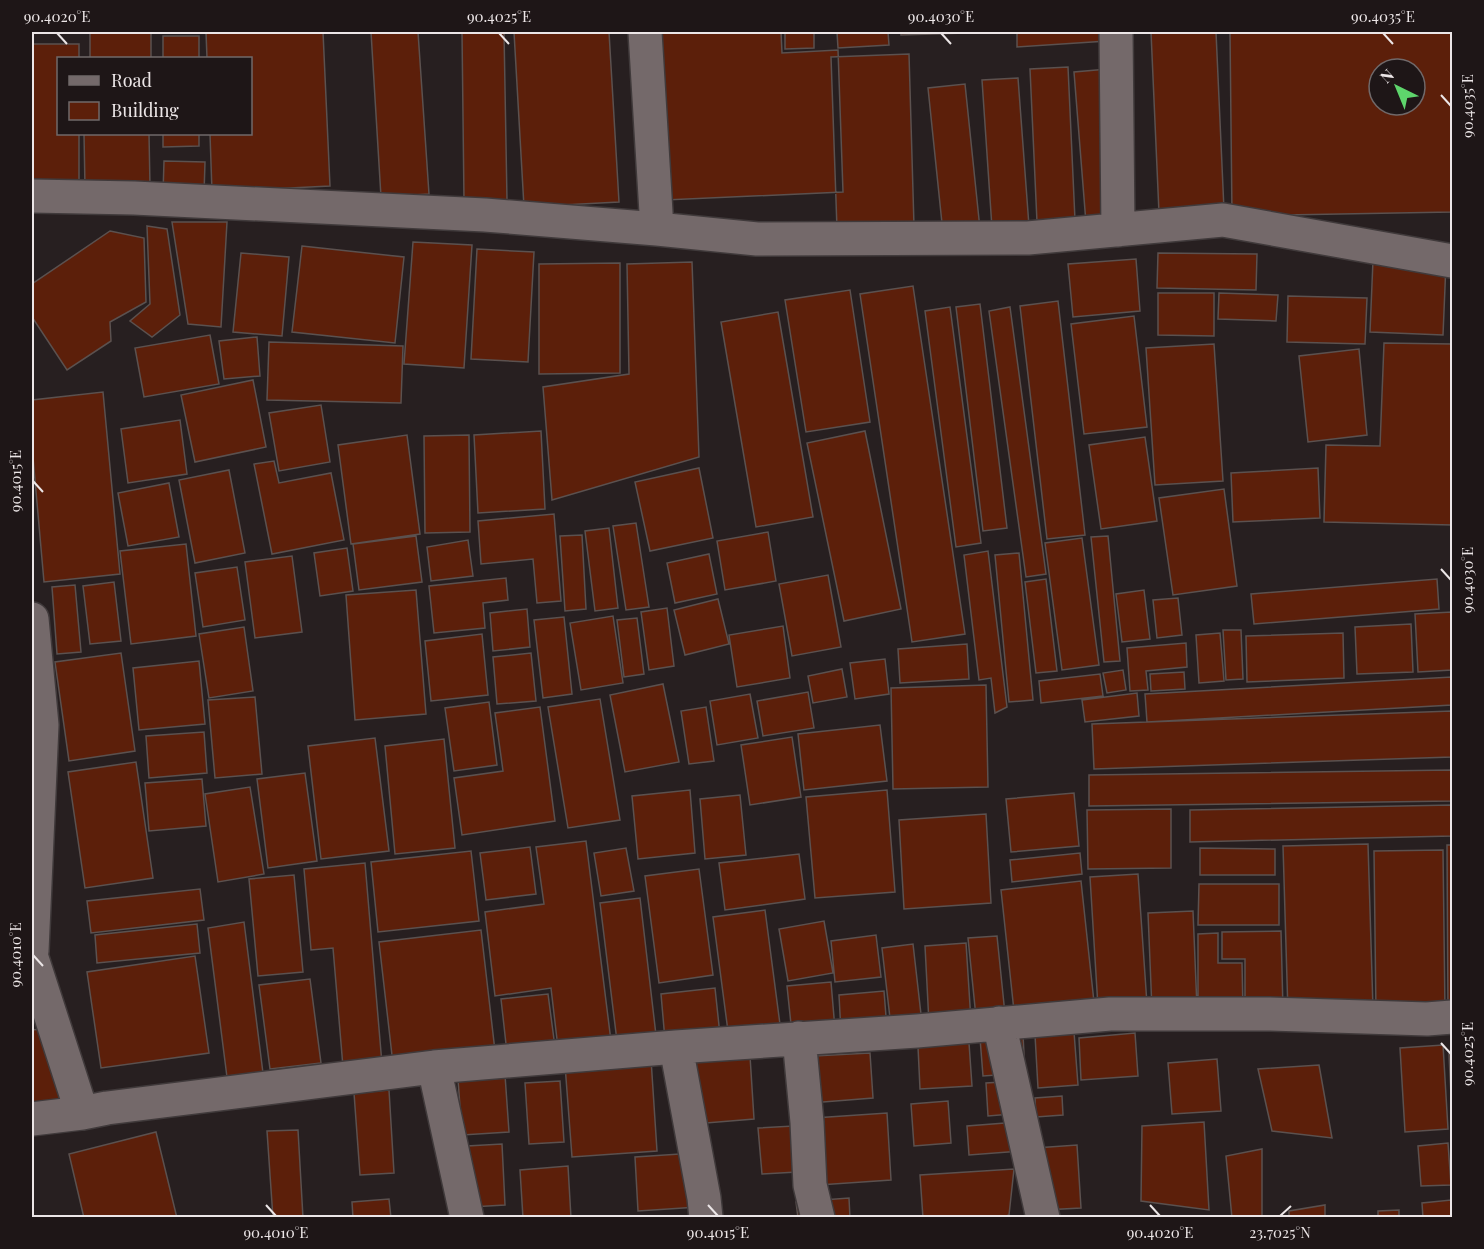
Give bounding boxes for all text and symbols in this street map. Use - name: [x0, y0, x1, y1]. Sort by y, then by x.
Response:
- text: 90.4020°E: [24, 6, 90, 26]
- text: 90.4025°E: [467, 6, 531, 26]
- text: 90.4030°E: [908, 6, 974, 26]
- text: 90.4035°E: [1351, 6, 1415, 26]
- legend: [57, 57, 252, 135]
- north arrow: [1367, 57, 1427, 117]
- text: N: [1375, 64, 1398, 87]
- text: Road: [111, 68, 152, 92]
- text: 90.4035°E: [1457, 74, 1477, 138]
- text: Building: [111, 98, 179, 122]
- text: 90.4015°E: [5, 450, 25, 512]
- text: 90.4030°E: [1457, 547, 1477, 613]
- text: 90.4010°E: [5, 922, 25, 988]
- text: 90.4025°E: [1457, 1022, 1477, 1086]
- text: 90.4010°E: [243, 1222, 309, 1242]
- text: 90.4015°E: [687, 1222, 749, 1242]
- text: 90.4020°E: [1127, 1222, 1193, 1242]
- text: 23.7025°N: [1249, 1222, 1311, 1242]

